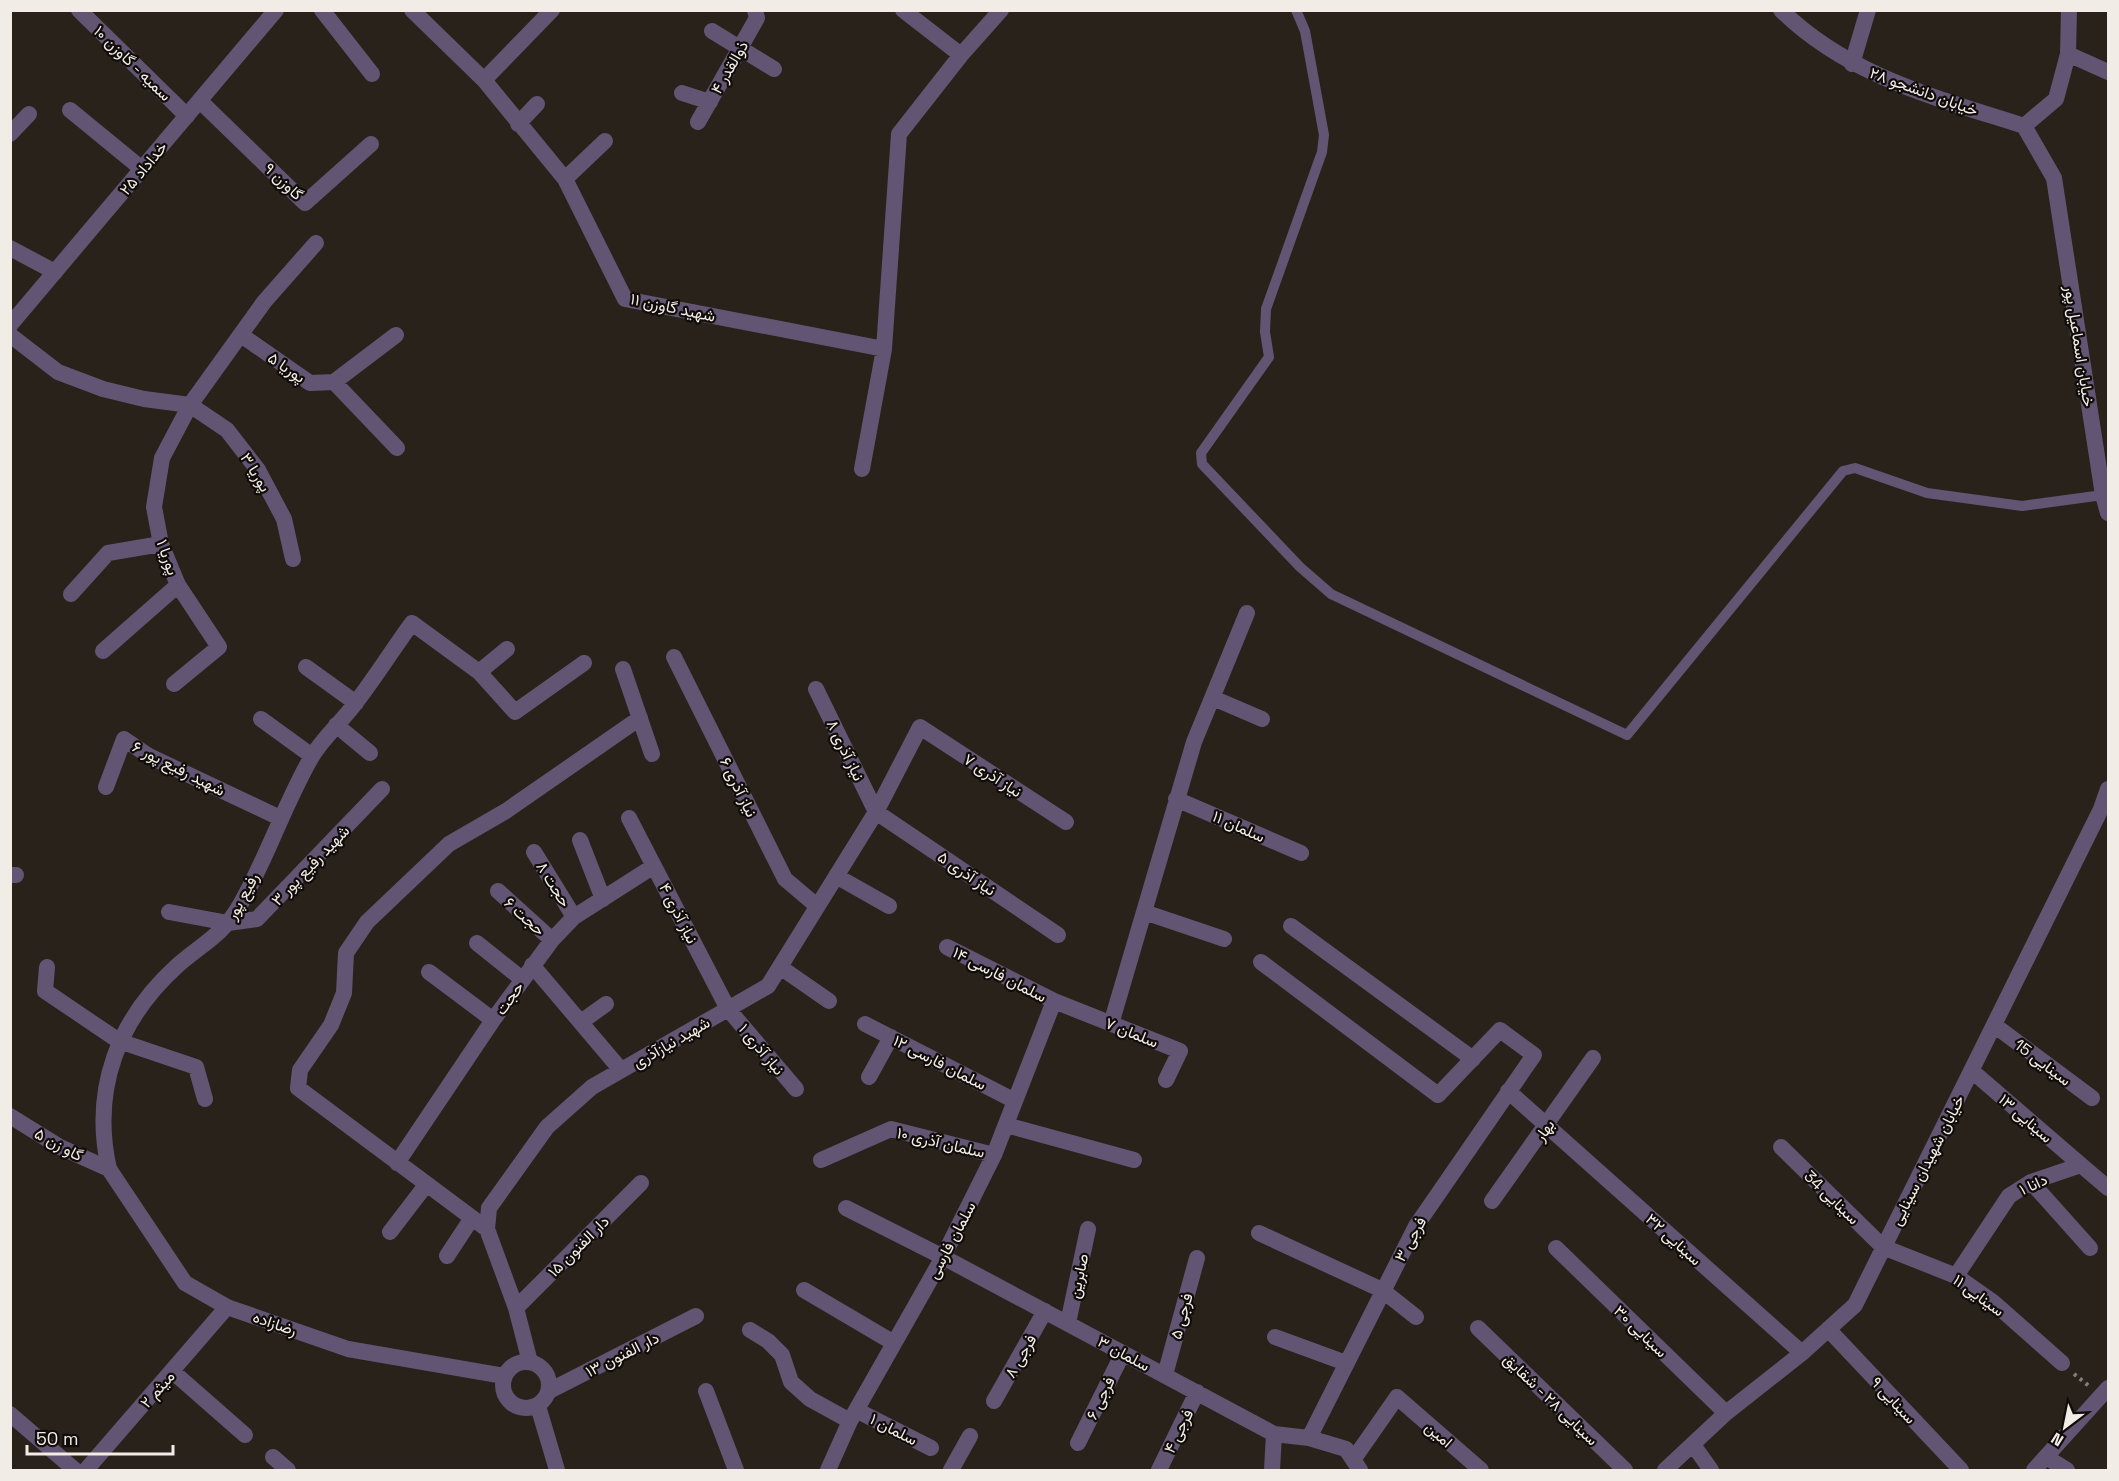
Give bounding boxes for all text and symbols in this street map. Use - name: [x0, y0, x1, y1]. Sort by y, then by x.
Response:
- street label: سمیه - گاوزن ۱۰: [89, 21, 176, 106]
- street label: ذوالقدر ۴: [706, 37, 753, 98]
- street label: خیابان دانشجو ۲۸: [1867, 62, 1981, 121]
- street label: خداداد ۲۵: [115, 137, 172, 200]
- street label: گاوزن ۹: [260, 158, 308, 205]
- street label: خیابان اسماعیل پور: [2058, 283, 2099, 409]
- street label: شهید گاوزن ۱۱: [628, 288, 717, 327]
- street label: پوریا ۵: [263, 347, 310, 389]
- street label: پوریا ۳: [235, 449, 276, 496]
- street label: پوریا ۱: [151, 536, 184, 578]
- street label: نیاز آذری ۸: [822, 716, 869, 784]
- street label: شهید رفیع پور ۶: [128, 736, 229, 802]
- street label: نیاز آذری ۷: [959, 749, 1026, 802]
- street label: نیاز آذری ۶: [715, 754, 762, 821]
- street label: سلمان ۱۱: [1209, 806, 1268, 847]
- street label: شهید رفیع پور ۳: [267, 821, 355, 911]
- street label: نیاز آذری ۵: [934, 846, 1000, 901]
- street label: حجت ۸: [531, 857, 576, 911]
- street label: رفیع پور: [221, 869, 265, 925]
- street label: نیاز آذری ۴: [654, 879, 703, 947]
- street label: حجت ۶: [500, 892, 550, 941]
- street label: سلمان فارسی ۱۴: [949, 942, 1050, 1007]
- street label: حجت: [490, 977, 529, 1019]
- street label: شهید نیازآذری: [629, 1012, 714, 1073]
- street label: سلمان ۷: [1102, 1012, 1161, 1053]
- street label: نیاز آذری ۱: [734, 1019, 789, 1079]
- street label: سلمان فارسی ۱۲: [890, 1030, 990, 1095]
- street label: سینایی 15: [2010, 1034, 2075, 1091]
- street label: سینایی ۱۳: [1994, 1089, 2057, 1148]
- street label: خیابان شهیدان سینایی: [1885, 1091, 1970, 1229]
- street label: بهار: [1529, 1115, 1559, 1146]
- street label: سلمان آذری ۱۰: [895, 1122, 987, 1163]
- street label: گاو زن ۵: [31, 1123, 87, 1166]
- street label: سینایی 34: [1799, 1166, 1864, 1229]
- street label: دانا ۱: [2016, 1169, 2051, 1200]
- street label: سلمان فارسی: [922, 1198, 981, 1283]
- street label: سینایی ۳۲: [1641, 1209, 1706, 1270]
- street label: دار الفنون ۱۵: [543, 1211, 614, 1282]
- street label: فرجی ۳: [1390, 1213, 1431, 1265]
- street label: صابرین: [1063, 1252, 1093, 1301]
- street label: سینایی ۱۱: [1949, 1270, 2009, 1321]
- street label: فرجی ۵: [1165, 1291, 1198, 1342]
- street label: سینایی ۳۰: [1609, 1301, 1672, 1362]
- street label: رضازاده: [250, 1306, 300, 1341]
- street label: دار الفنون ۱۳: [582, 1327, 663, 1382]
- street label: فرجی ۸: [1000, 1331, 1041, 1382]
- street label: سلمان ۳: [1094, 1331, 1154, 1376]
- street label: سینایی ۲۸ - شقایق: [1499, 1349, 1603, 1450]
- street label: میثم ۲: [135, 1366, 179, 1412]
- street label: سینایی ۹: [1866, 1372, 1921, 1428]
- street label: فرجی ۶: [1081, 1373, 1120, 1423]
- north arrow: [2035, 1397, 2095, 1457]
- street label: فرجی ۴: [1159, 1406, 1198, 1457]
- street label: سلمان ۱: [866, 1409, 921, 1450]
- street label: امین: [1420, 1417, 1457, 1452]
- scale bar: [27, 1418, 172, 1456]
- text: 50 m: [36, 1427, 78, 1450]
- text: N: [2047, 1428, 2067, 1451]

